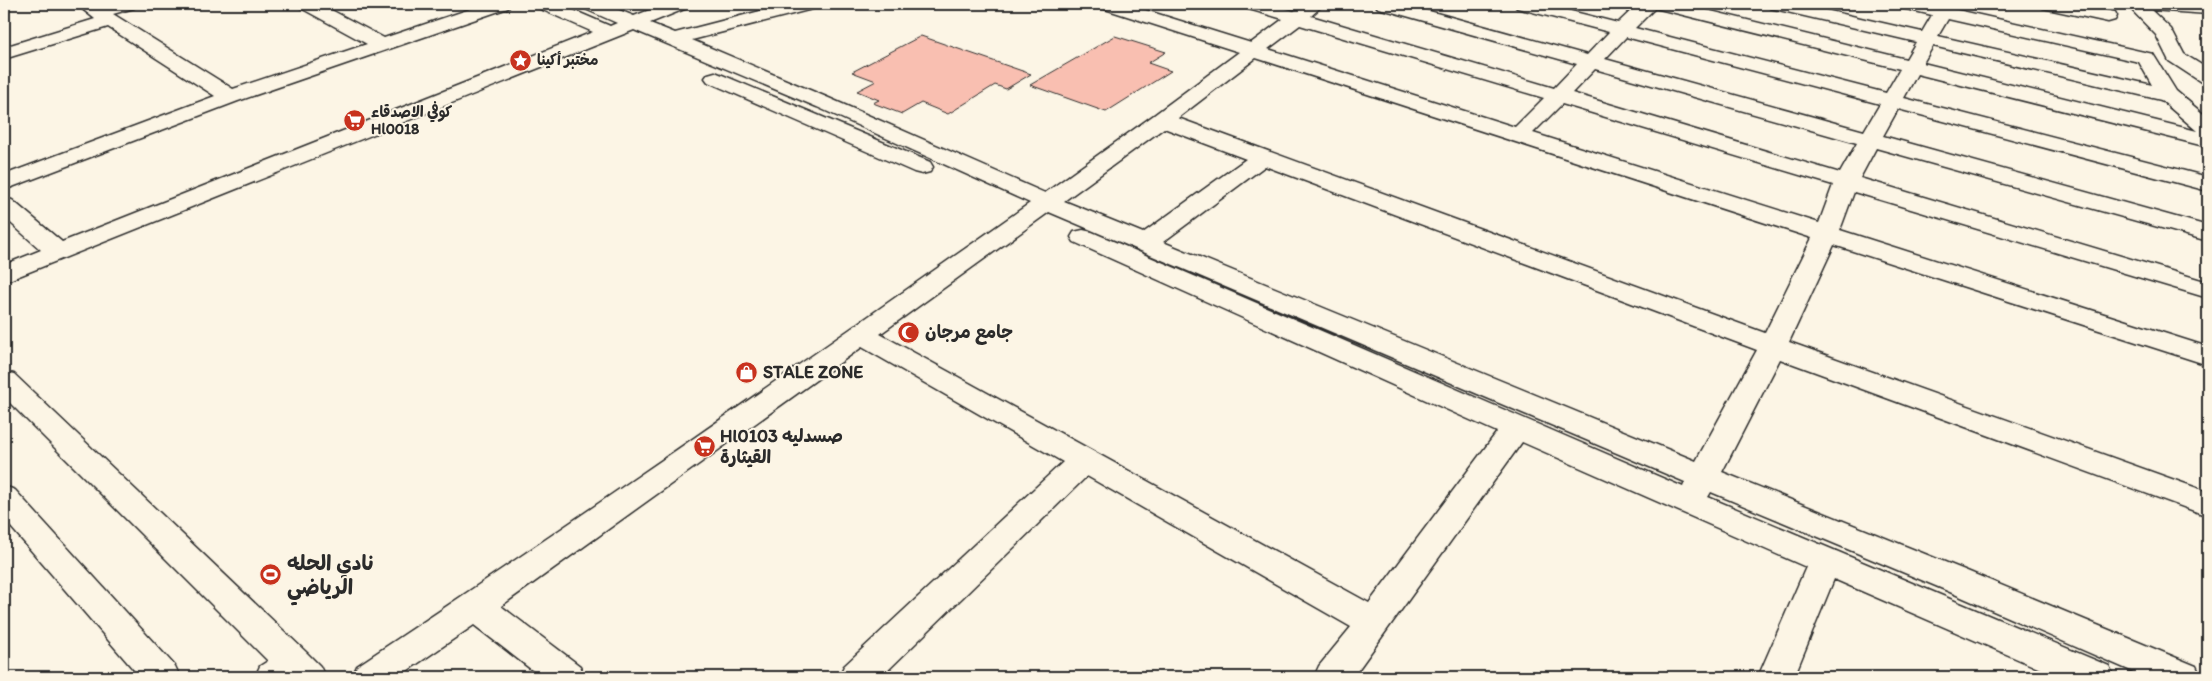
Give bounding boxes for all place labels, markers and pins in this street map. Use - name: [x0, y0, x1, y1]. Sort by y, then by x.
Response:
- place icon: مختبر أكينا: [509, 48, 533, 72]
- place label: مختبر أكينا: [537, 50, 598, 69]
- place label: كوفي الاصدقاء Hl0018: [371, 101, 453, 138]
- supermarket icon: كوفي الاصدقاء Hl0018: [343, 109, 367, 133]
- mosque icon: جامع مرجان: [897, 320, 921, 344]
- place label: جامع مرجان: [925, 321, 1013, 345]
- shop icon: STALE ZONE: [735, 360, 759, 384]
- place label: STALE ZONE: [763, 361, 863, 383]
- place label: Hl0103 صسدليه القيثارة: [720, 425, 843, 468]
- supermarket icon: Hl0103 صسدليه القيثارة: [692, 434, 716, 458]
- place label: نادي الحله الرياضي: [287, 550, 373, 606]
- sports icon: نادي الحله الرياضي: [259, 563, 283, 587]

